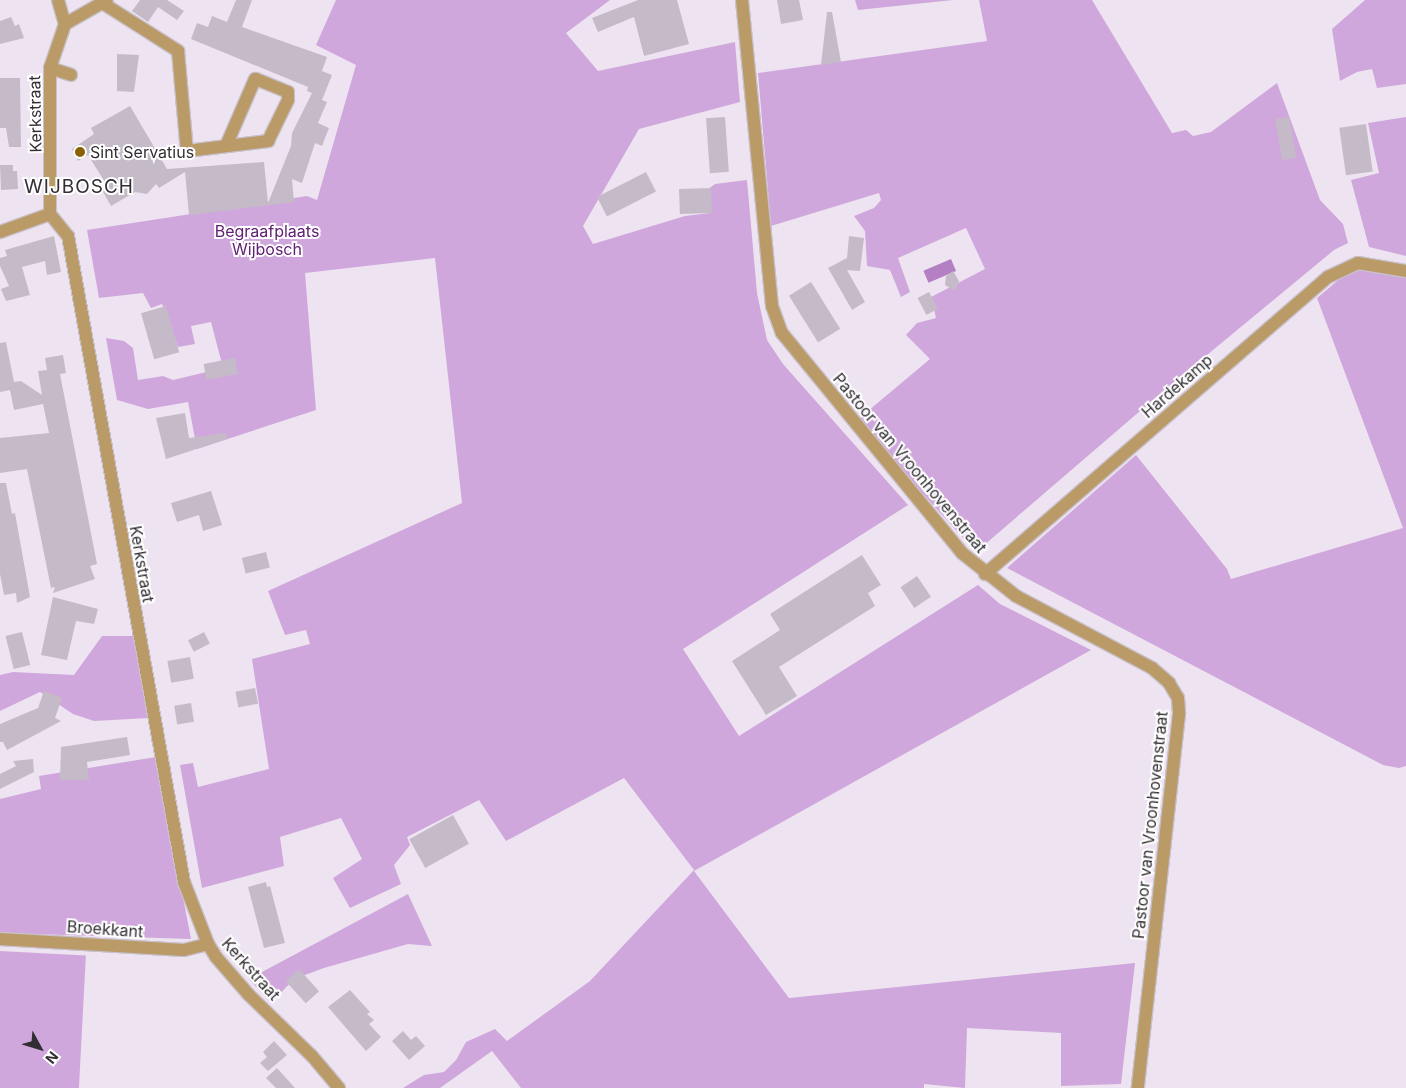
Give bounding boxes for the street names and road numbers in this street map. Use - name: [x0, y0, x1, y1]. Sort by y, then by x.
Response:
- street label: Kerkstraat: [25, 75, 45, 153]
- street label: Hardekamp: [1138, 350, 1216, 422]
- street label: Pastoor van Vroonhovenstraat: [829, 369, 991, 557]
- street label: Kerkstraat: [126, 524, 158, 604]
- street label: Pastoor van Vroonhovenstraat: [1128, 710, 1172, 940]
- street label: Broekkant: [66, 917, 144, 941]
- street label: Kerkstraat: [218, 934, 284, 1004]

